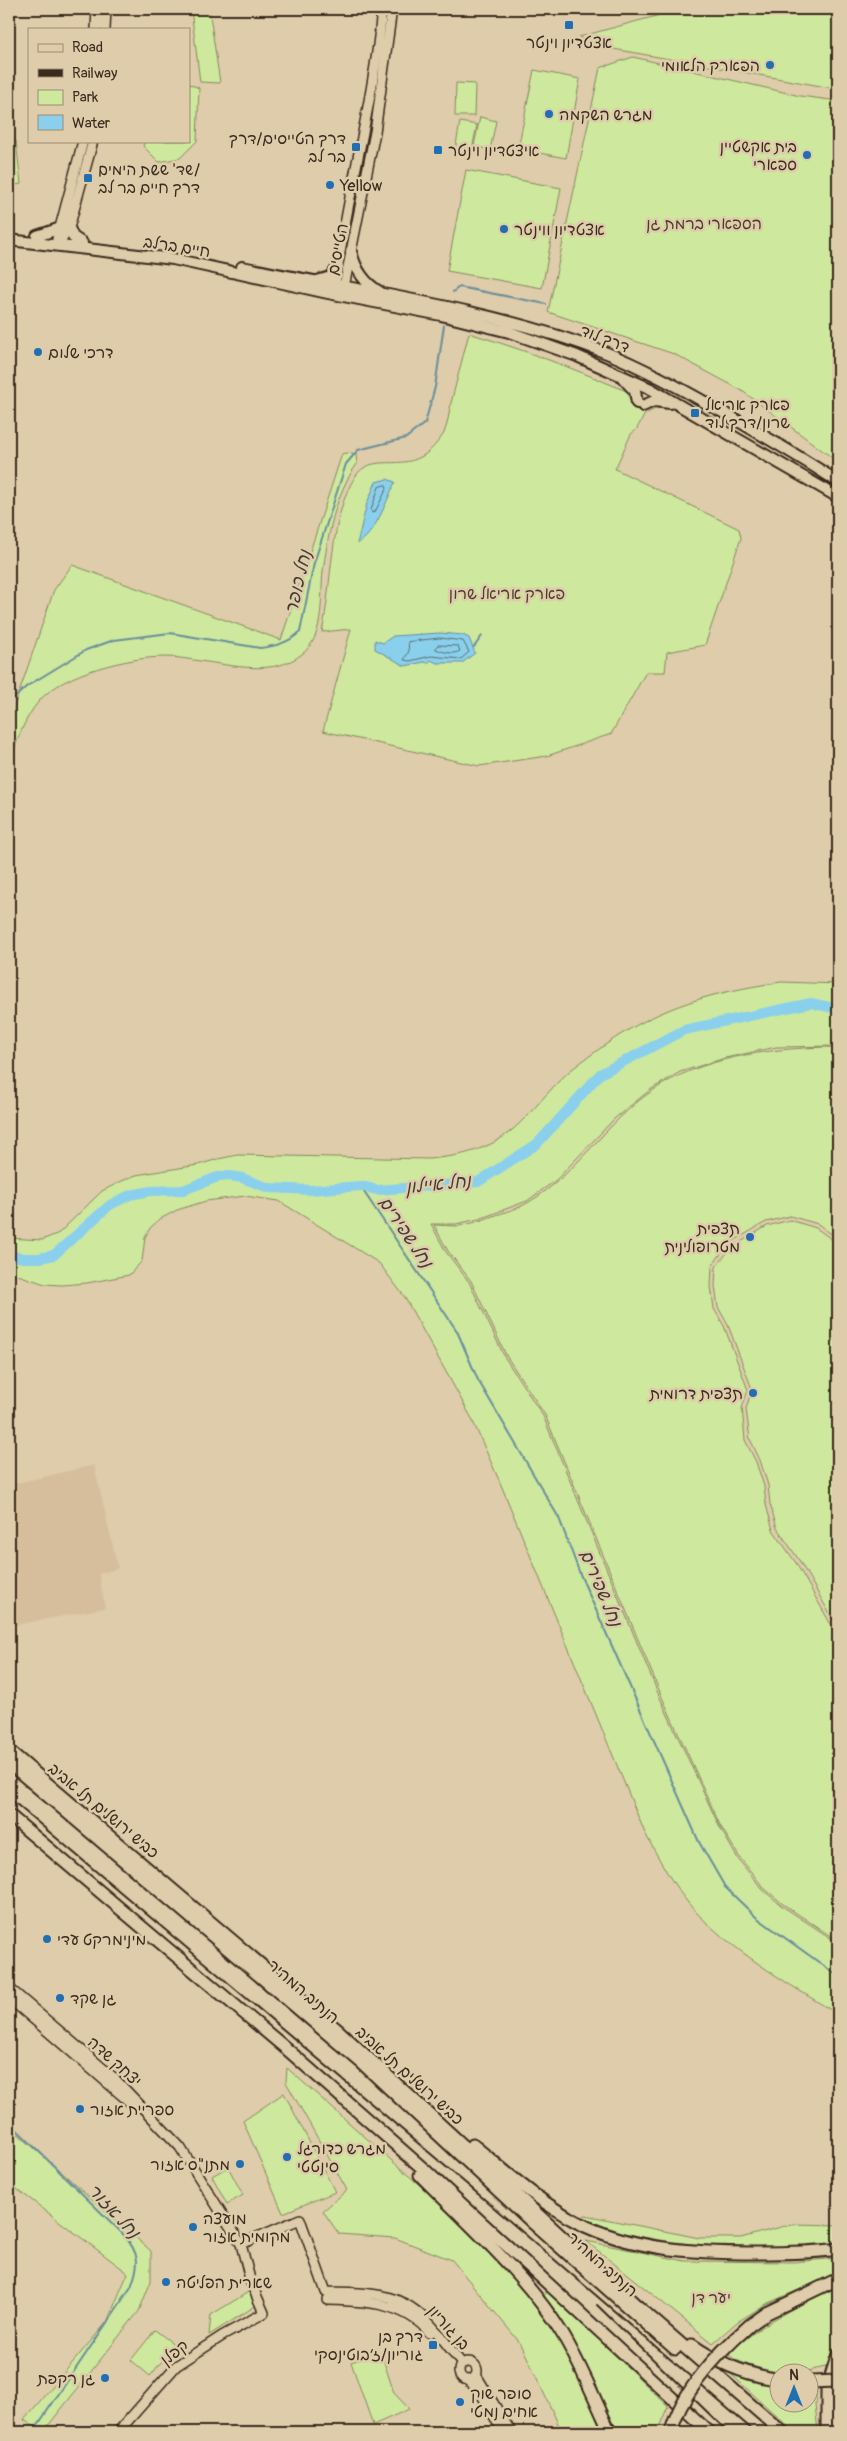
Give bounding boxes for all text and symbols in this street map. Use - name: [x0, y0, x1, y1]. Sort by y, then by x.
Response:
- marker: אצטדיון וינטר: [563, 19, 575, 31]
- legend: [28, 28, 190, 142]
- place label: אצטדיון וינטר: [526, 33, 612, 53]
- text: Road: [72, 38, 103, 57]
- place label: הפארק הלאומי: [661, 56, 760, 76]
- marker: הפארק הלאומי: [764, 59, 776, 71]
- text: Railway: [72, 64, 118, 83]
- text: Park: [72, 88, 99, 107]
- place label: מגרש השקמה: [559, 105, 653, 125]
- marker: מגרש השקמה: [543, 108, 555, 120]
- text: Water: [72, 114, 111, 133]
- place label: דרך הטייסים/דרך בר לב: [229, 129, 346, 167]
- place label: בית אקשטיין ספארי: [719, 137, 797, 175]
- marker: דרך הטייסים/דרך בר לב: [350, 141, 362, 153]
- place label: איצטדיון וינטר: [448, 141, 539, 161]
- marker: איצטדיון וינטר: [432, 144, 444, 156]
- marker: בית אקשטיין ספארי: [801, 149, 813, 161]
- place label: שד' ששת הימים/ דרך חיים בר לב: [98, 160, 200, 198]
- marker: שד' ששת הימים/ דרך חיים בר לב: [82, 172, 94, 184]
- place label: Yellow: [339, 176, 382, 196]
- marker: Yellow: [324, 179, 336, 191]
- park label: הספארי ברמת גן: [646, 214, 762, 234]
- place label: אצטדיון ווינטר: [514, 220, 605, 240]
- street label: הטייסים: [323, 221, 353, 277]
- marker: אצטדיון ווינטר: [498, 223, 510, 235]
- street label: חיים ברלב: [142, 232, 212, 262]
- street label: דרך לוד: [577, 320, 632, 357]
- place label: דרכי שלום: [48, 343, 114, 363]
- marker: דרכי שלום: [32, 346, 44, 358]
- place label: פארק אריאל שרון/דרך לוד: [705, 395, 790, 433]
- marker: פארק אריאל שרון/דרך לוד: [689, 407, 701, 419]
- water label: נחל כופר: [280, 546, 317, 616]
- park label: פארק אריאל שרון: [449, 584, 565, 604]
- water label: נחל איילון: [404, 1169, 474, 1199]
- water label: נחל שפירים: [373, 1192, 439, 1274]
- place label: תצפית מטרופולינית: [664, 1219, 740, 1257]
- marker: תצפית מטרופולינית: [744, 1231, 756, 1243]
- place label: תצפית דרומית: [648, 1384, 743, 1404]
- marker: תצפית דרומית: [747, 1387, 759, 1399]
- water label: נחל שפירים: [574, 1546, 628, 1632]
- street label: כביש ירושלים תל אביב: [44, 1759, 163, 1863]
- place label: מינימרקט עדי: [57, 1930, 146, 1950]
- marker: מינימרקט עדי: [41, 1933, 53, 1945]
- street label: הנתיב המהיר: [264, 1955, 343, 2028]
- place label: גן שקד: [70, 1989, 116, 2009]
- marker: גן שקד: [54, 1992, 66, 2004]
- street label: כביש ירושלים תל אביב: [351, 2022, 467, 2129]
- street label: יצחק שדה: [83, 2032, 145, 2091]
- place label: ספריית אזור: [90, 2100, 174, 2120]
- marker: ספריית אזור: [74, 2103, 86, 2115]
- place label: מגרש כדורגל סינטטי: [297, 2139, 386, 2177]
- marker: מגרש כדורגל סינטטי: [281, 2151, 293, 2163]
- place label: מתנ"ס אזור: [150, 2155, 230, 2175]
- marker: מתנ"ס אזור: [234, 2158, 246, 2170]
- water label: נחל אזור: [83, 2179, 146, 2245]
- place label: מועצה מקומית אזור: [203, 2209, 291, 2247]
- marker: מועצה מקומית אזור: [187, 2221, 199, 2233]
- street label: הנתיב המהיר: [563, 2228, 642, 2302]
- place label: שארית הפליטה: [176, 2273, 272, 2293]
- marker: שארית הפליטה: [160, 2276, 172, 2288]
- park label: יער דן: [691, 2288, 731, 2308]
- street label: בן גוריון: [423, 2301, 474, 2354]
- place label: דרך בן גוריון/ז׳בוטינסקי: [314, 2327, 423, 2365]
- street label: קפלן: [157, 2336, 193, 2370]
- marker: דרך בן גוריון/ז׳בוטינסקי: [427, 2339, 439, 2351]
- north arrow: [770, 2364, 820, 2414]
- text: N: [789, 2367, 799, 2384]
- place label: גן רקפת: [36, 2369, 95, 2389]
- marker: גן רקפת: [99, 2372, 111, 2384]
- place label: סופר שוק אחים נמטי: [470, 2384, 538, 2422]
- marker: סופר שוק אחים נמטי: [454, 2396, 466, 2408]

